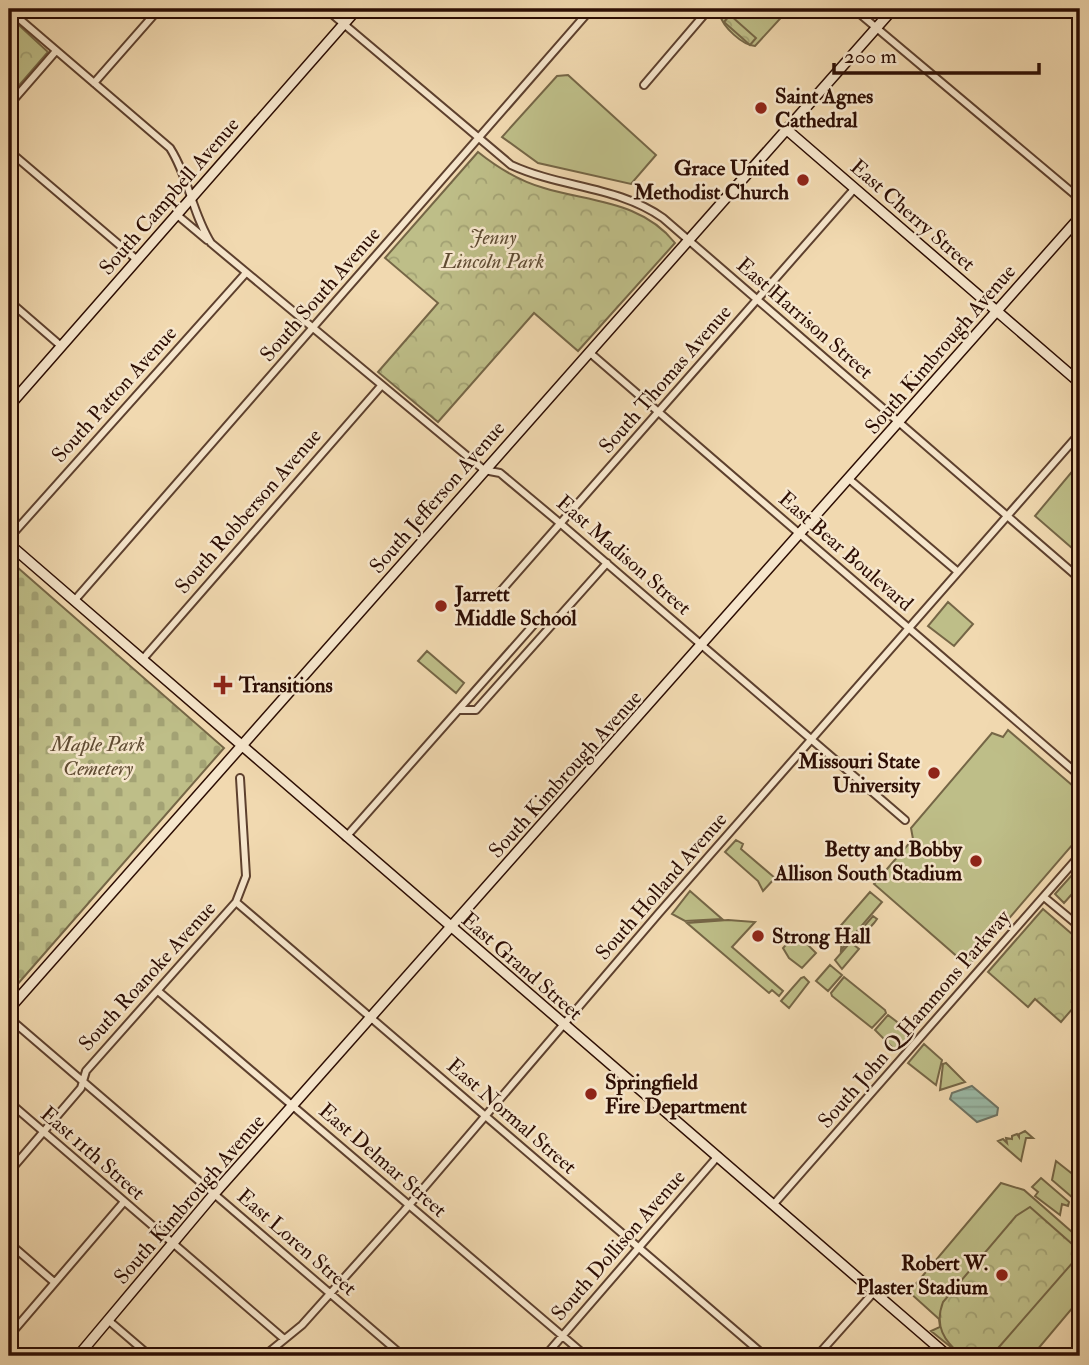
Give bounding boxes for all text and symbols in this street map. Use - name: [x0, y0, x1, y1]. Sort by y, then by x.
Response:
- scale bar: [834, 32, 1038, 76]
- text: 200 m: [844, 43, 897, 70]
- place label: Saint Agnes Cathedral: [775, 83, 873, 134]
- marker: Saint Agnes Cathedral: [753, 100, 769, 116]
- street label: South Campbell Avenue: [93, 112, 246, 281]
- street label: East Cherry Street: [844, 154, 981, 277]
- place label: Grace United Methodist Church: [633, 155, 790, 206]
- marker: Grace United Methodist Church: [795, 172, 811, 188]
- street label: South South Avenue: [254, 221, 387, 368]
- park label: Jenny Lincoln Park: [441, 224, 544, 275]
- street label: East Harrison Street: [731, 252, 879, 385]
- street label: South Kimbrough Avenue: [859, 258, 1022, 440]
- street label: South Thomas Avenue: [593, 299, 738, 459]
- street label: South Patton Avenue: [46, 320, 183, 468]
- street label: South Jefferson Avenue: [364, 415, 511, 579]
- street label: South Robberson Avenue: [169, 423, 328, 600]
- street label: East Bear Boulevard: [773, 485, 919, 618]
- street label: East Madison Street: [551, 489, 697, 621]
- place label: Jarrett Middle School: [454, 581, 577, 632]
- marker: Jarrett Middle School: [433, 598, 449, 614]
- place label: Transitions: [238, 672, 333, 699]
- marker: Transitions: [213, 675, 233, 695]
- street label: South Kimbrough Avenue: [483, 685, 648, 864]
- park label: Maple Park Cemetery: [49, 731, 145, 782]
- place label: Missouri State University: [797, 748, 921, 799]
- marker: Missouri State University: [926, 765, 942, 781]
- street label: South Holland Avenue: [590, 807, 733, 966]
- place label: Betty and Bobby Allison South Stadium: [774, 836, 963, 887]
- marker: Betty and Bobby Allison South Stadium: [968, 853, 984, 869]
- street label: South Roanoke Avenue: [73, 895, 222, 1057]
- street label: South John Q Hammons Parkway: [812, 904, 1017, 1134]
- street label: East Grand Street: [455, 906, 588, 1027]
- place label: Strong Hall: [772, 923, 871, 950]
- marker: Strong Hall: [750, 928, 766, 944]
- street label: East Normal Street: [441, 1052, 582, 1180]
- place label: Springfield Fire Department: [605, 1069, 747, 1120]
- marker: Springfield Fire Department: [583, 1086, 599, 1102]
- street label: East Delmar Street: [313, 1097, 453, 1224]
- street label: East 11th Street: [35, 1101, 151, 1206]
- street label: South Kimbrough Avenue: [108, 1108, 271, 1290]
- street label: South Dollison Avenue: [545, 1164, 692, 1327]
- street label: East Loren Street: [231, 1183, 362, 1302]
- place label: Robert W. Plaster Stadium: [857, 1250, 989, 1301]
- marker: Robert W. Plaster Stadium: [994, 1267, 1010, 1283]

